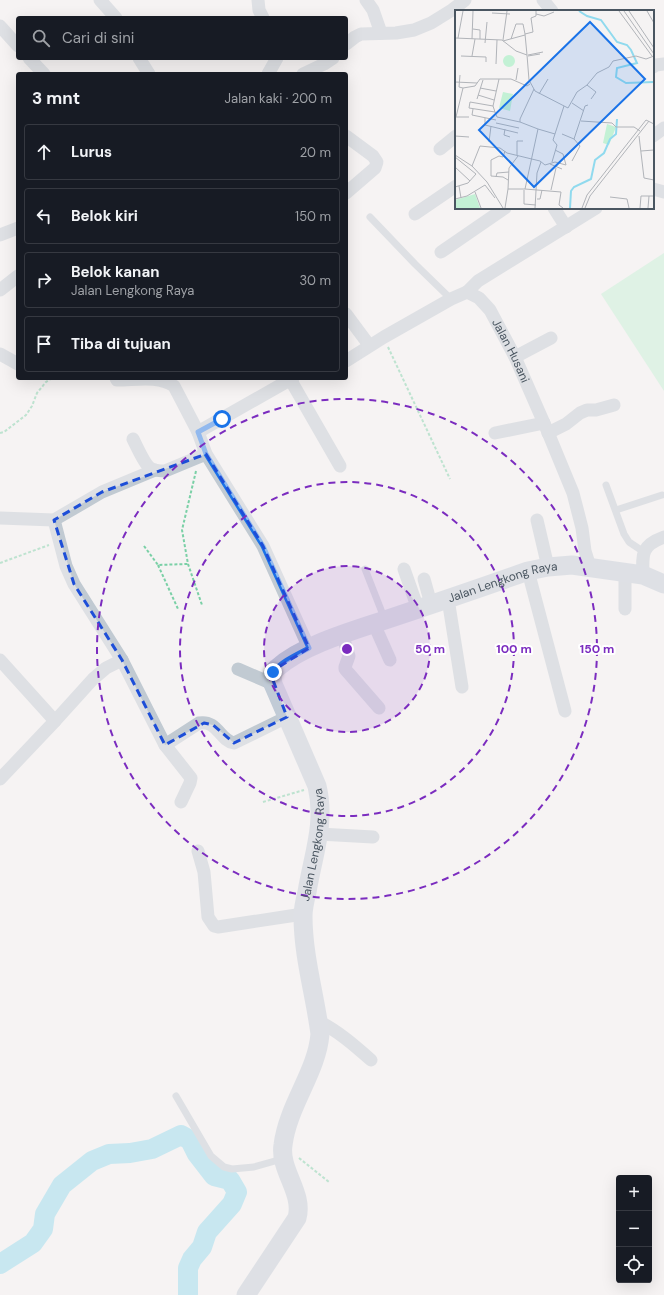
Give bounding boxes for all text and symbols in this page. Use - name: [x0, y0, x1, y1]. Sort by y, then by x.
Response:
- inset map: [455, 10, 654, 209]
- search box: [16, 16, 348, 60]
- icon: search: [30, 27, 52, 49]
- text: Cari di sini: [62, 28, 134, 48]
- text: 3 mnt: [32, 87, 80, 109]
- text: Jalan kaki · 200 m: [225, 90, 332, 107]
- icon: ahead: [33, 141, 55, 163]
- text: Lurus: [71, 142, 112, 162]
- text: 20 m: [300, 144, 331, 161]
- icon: left: [33, 205, 55, 227]
- text: Belok kiri: [71, 206, 138, 226]
- text: 150 m: [295, 208, 331, 225]
- text: Belok kanan: [71, 262, 159, 282]
- icon: right: [33, 269, 55, 291]
- text: 30 m: [299, 272, 331, 289]
- text: Jalan Lengkong Raya: [71, 282, 194, 299]
- street label: Jalan Husani: [488, 316, 533, 385]
- icon: arrive: [33, 333, 55, 355]
- text: Tiba di tujuan: [71, 334, 171, 354]
- route start: [213, 410, 231, 428]
- street label: Jalan Lengkong Raya: [446, 558, 558, 606]
- text: 50 m: [415, 641, 445, 657]
- text: 100 m: [496, 641, 532, 657]
- text: 150 m: [580, 641, 614, 657]
- centre of rings: [340, 642, 354, 656]
- route end: [264, 663, 282, 681]
- street label: Jalan Lengkong Raya: [297, 787, 328, 903]
- map controls: [616, 1175, 652, 1283]
- button: +: [616, 1175, 652, 1211]
- button: −: [616, 1211, 652, 1247]
- button: locate: [616, 1247, 652, 1283]

